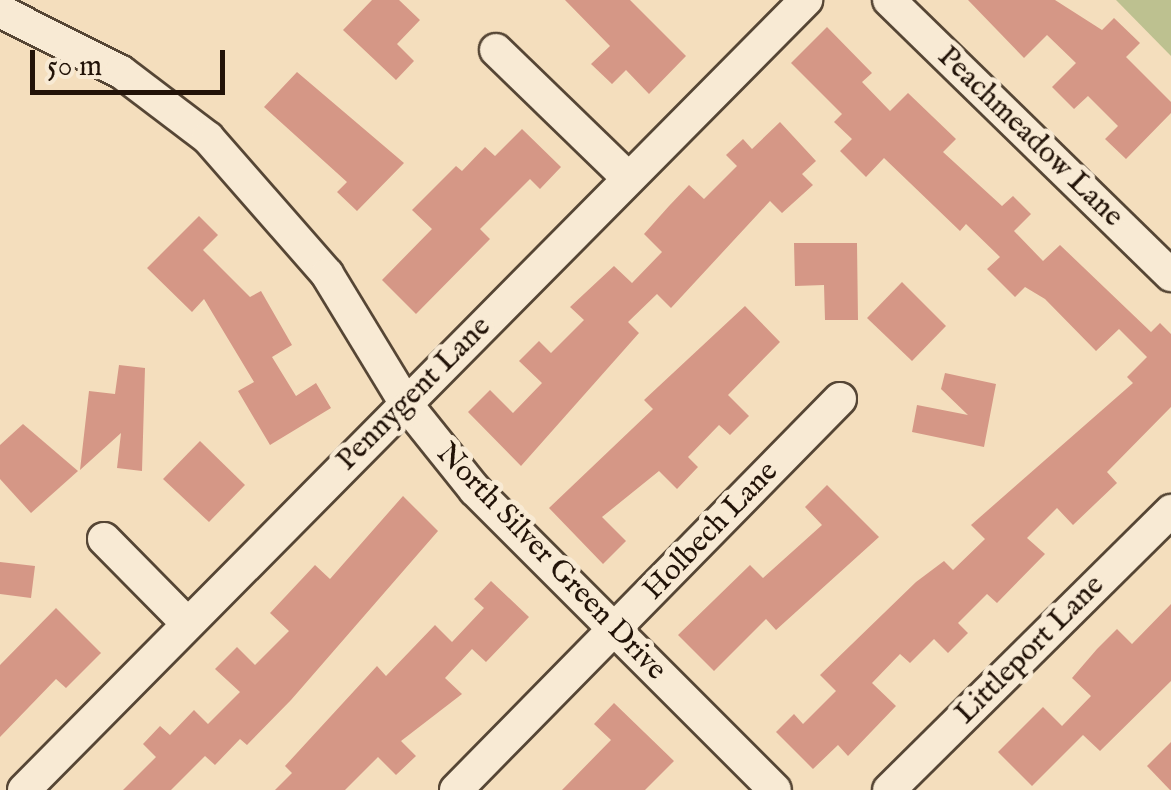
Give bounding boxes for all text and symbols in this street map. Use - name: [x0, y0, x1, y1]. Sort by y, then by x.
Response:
- scale bar: [35, 30, 230, 92]
- street label: Peachmeadow Lane: [930, 39, 1130, 235]
- text: 50 m: [47, 48, 102, 86]
- street label: Pennygent Lane: [329, 309, 499, 479]
- street label: North Silver Green Drive: [428, 436, 674, 688]
- street label: Holbech Lane: [636, 454, 786, 608]
- street label: Littleport Lane: [948, 568, 1112, 732]

